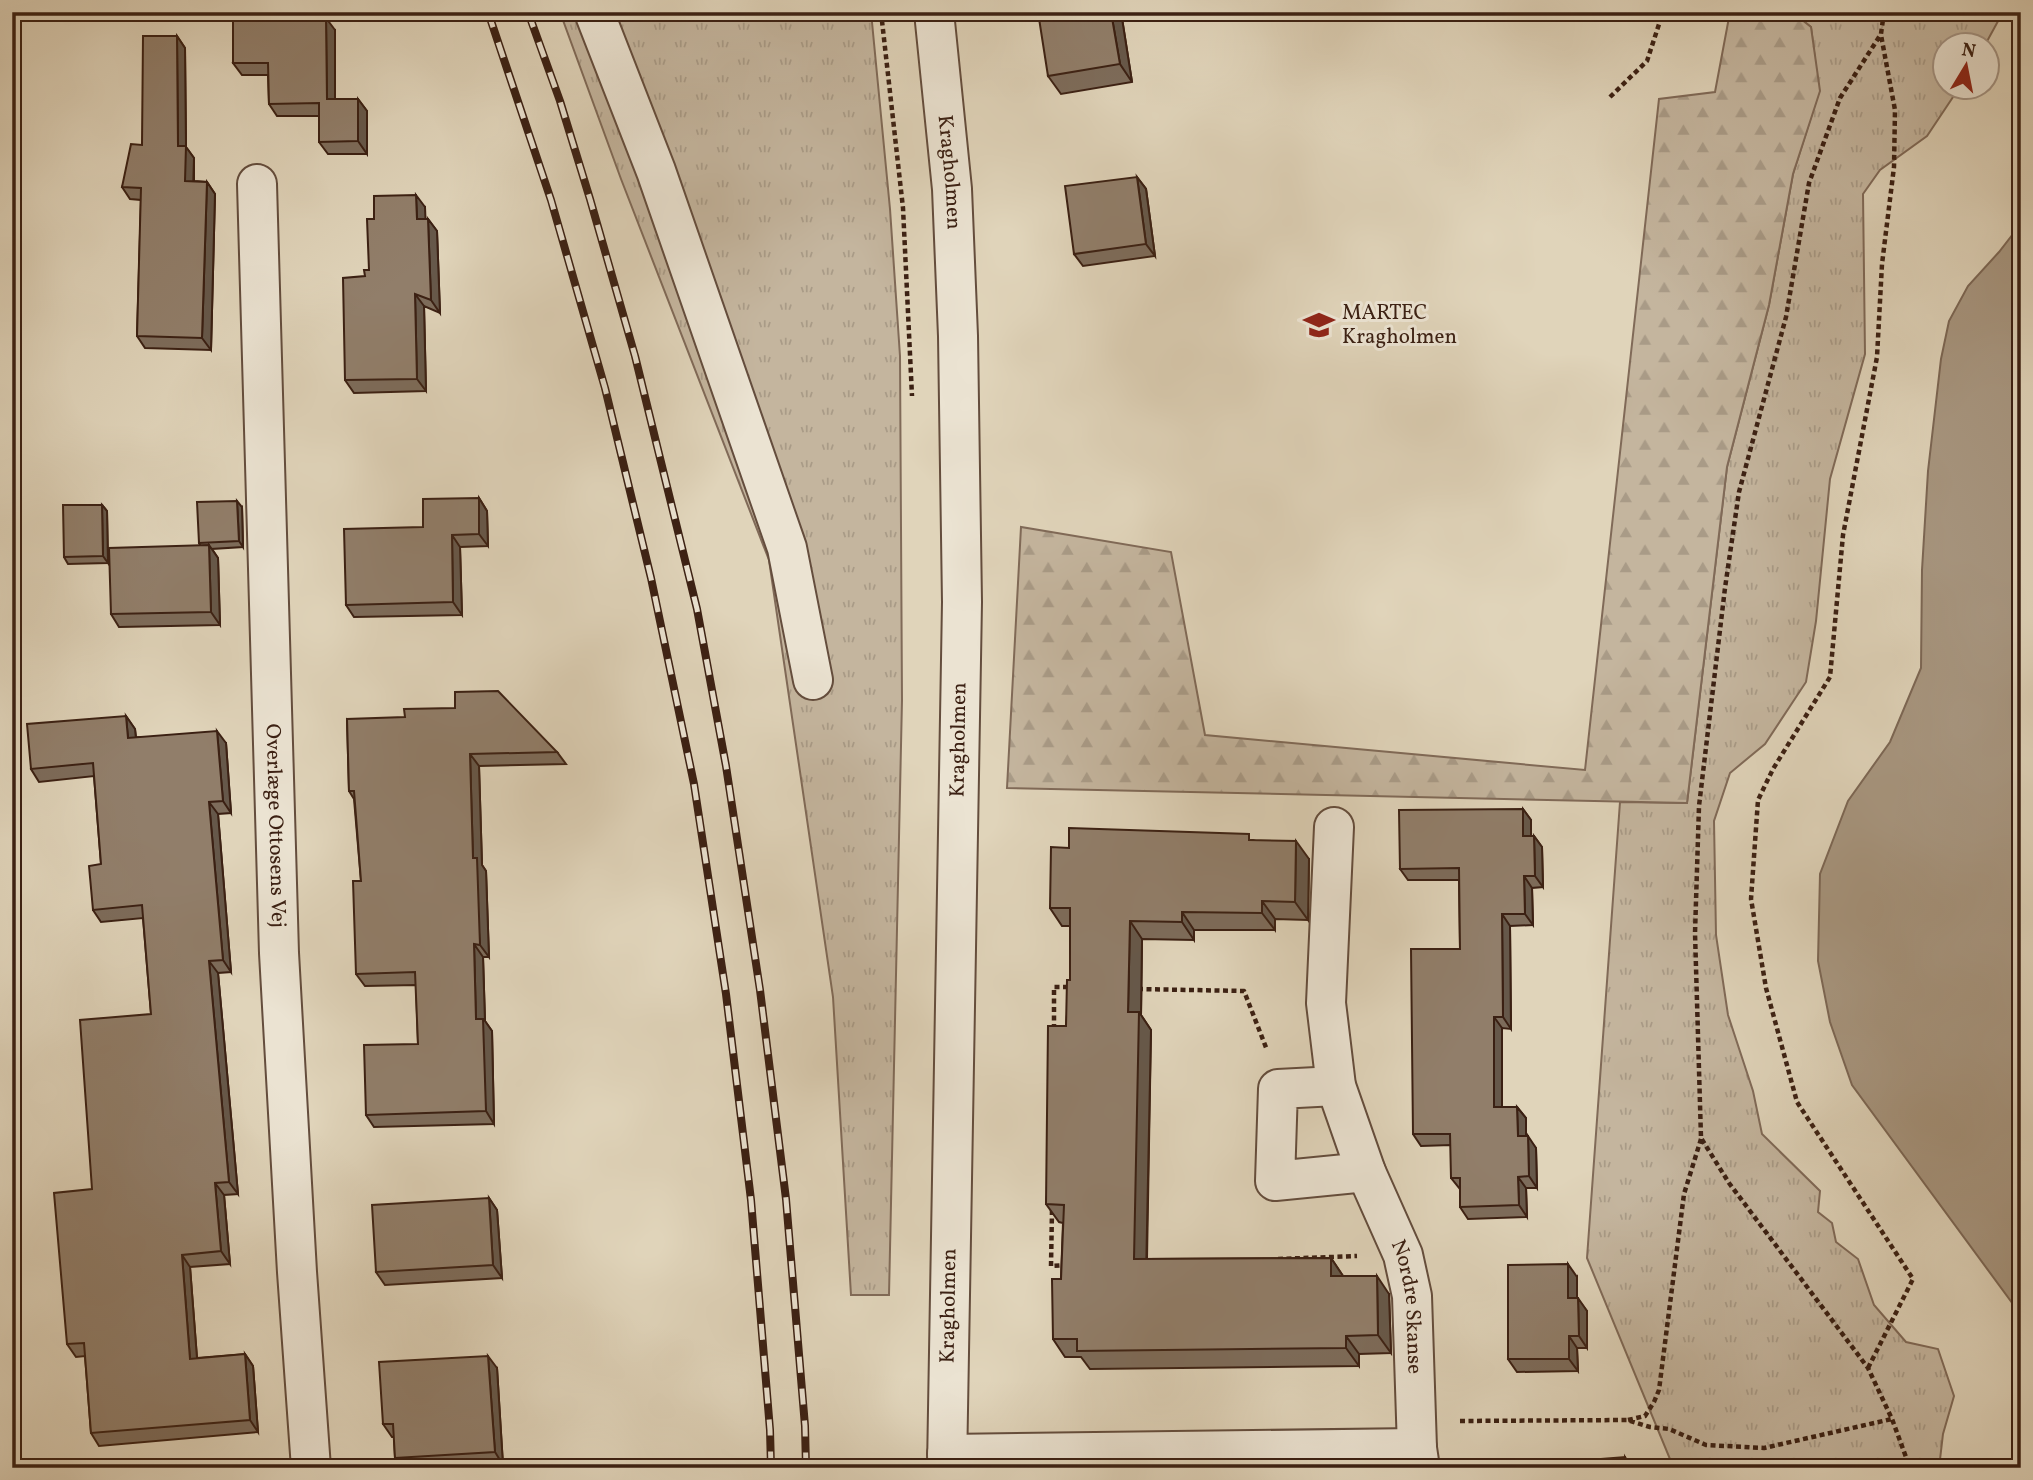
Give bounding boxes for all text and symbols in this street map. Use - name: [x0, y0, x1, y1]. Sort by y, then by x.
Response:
- north arrow: [1932, 32, 2002, 102]
- text: N: [1960, 37, 1978, 65]
- street label: Kragholmen: [930, 113, 968, 230]
- place label: MARTEC Kragholmen: [1342, 299, 1457, 352]
- school or university icon: MARTEC Kragholmen: [1302, 308, 1336, 342]
- street label: Kragholmen: [943, 682, 975, 798]
- street label: Overlæge Ottosens Vej: [258, 723, 293, 928]
- street label: Nordre Skanse: [1383, 1235, 1429, 1374]
- street label: Kragholmen: [933, 1248, 965, 1364]

